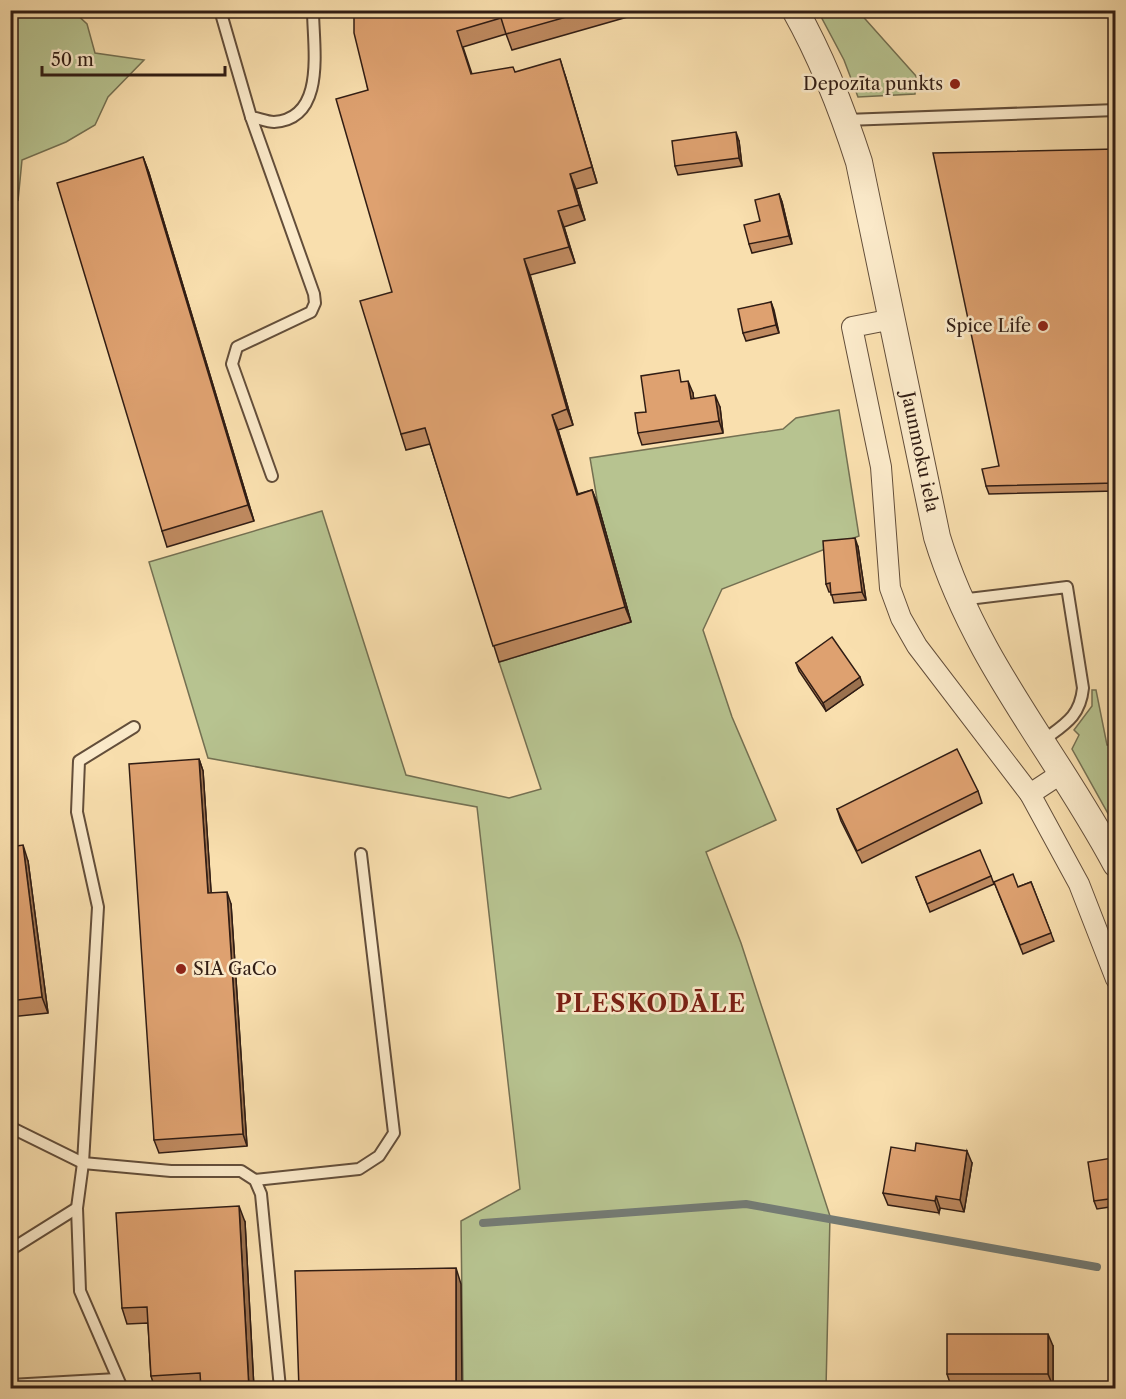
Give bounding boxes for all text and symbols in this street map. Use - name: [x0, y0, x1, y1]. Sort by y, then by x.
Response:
- scale bar: [42, 39, 225, 77]
- text: 50 m: [51, 49, 94, 71]
- place label: Depozīta punkts: [803, 73, 943, 95]
- marker: Depozīta punkts: [948, 77, 962, 91]
- place label: Spice Life: [946, 315, 1031, 337]
- marker: Spice Life: [1036, 319, 1050, 333]
- street label: Jaunmoku iela: [896, 387, 944, 515]
- place label: SIA GaCo: [193, 958, 277, 980]
- marker: SIA GaCo: [174, 962, 188, 976]
- district label: PLESKODĀLE: [555, 989, 747, 1018]

